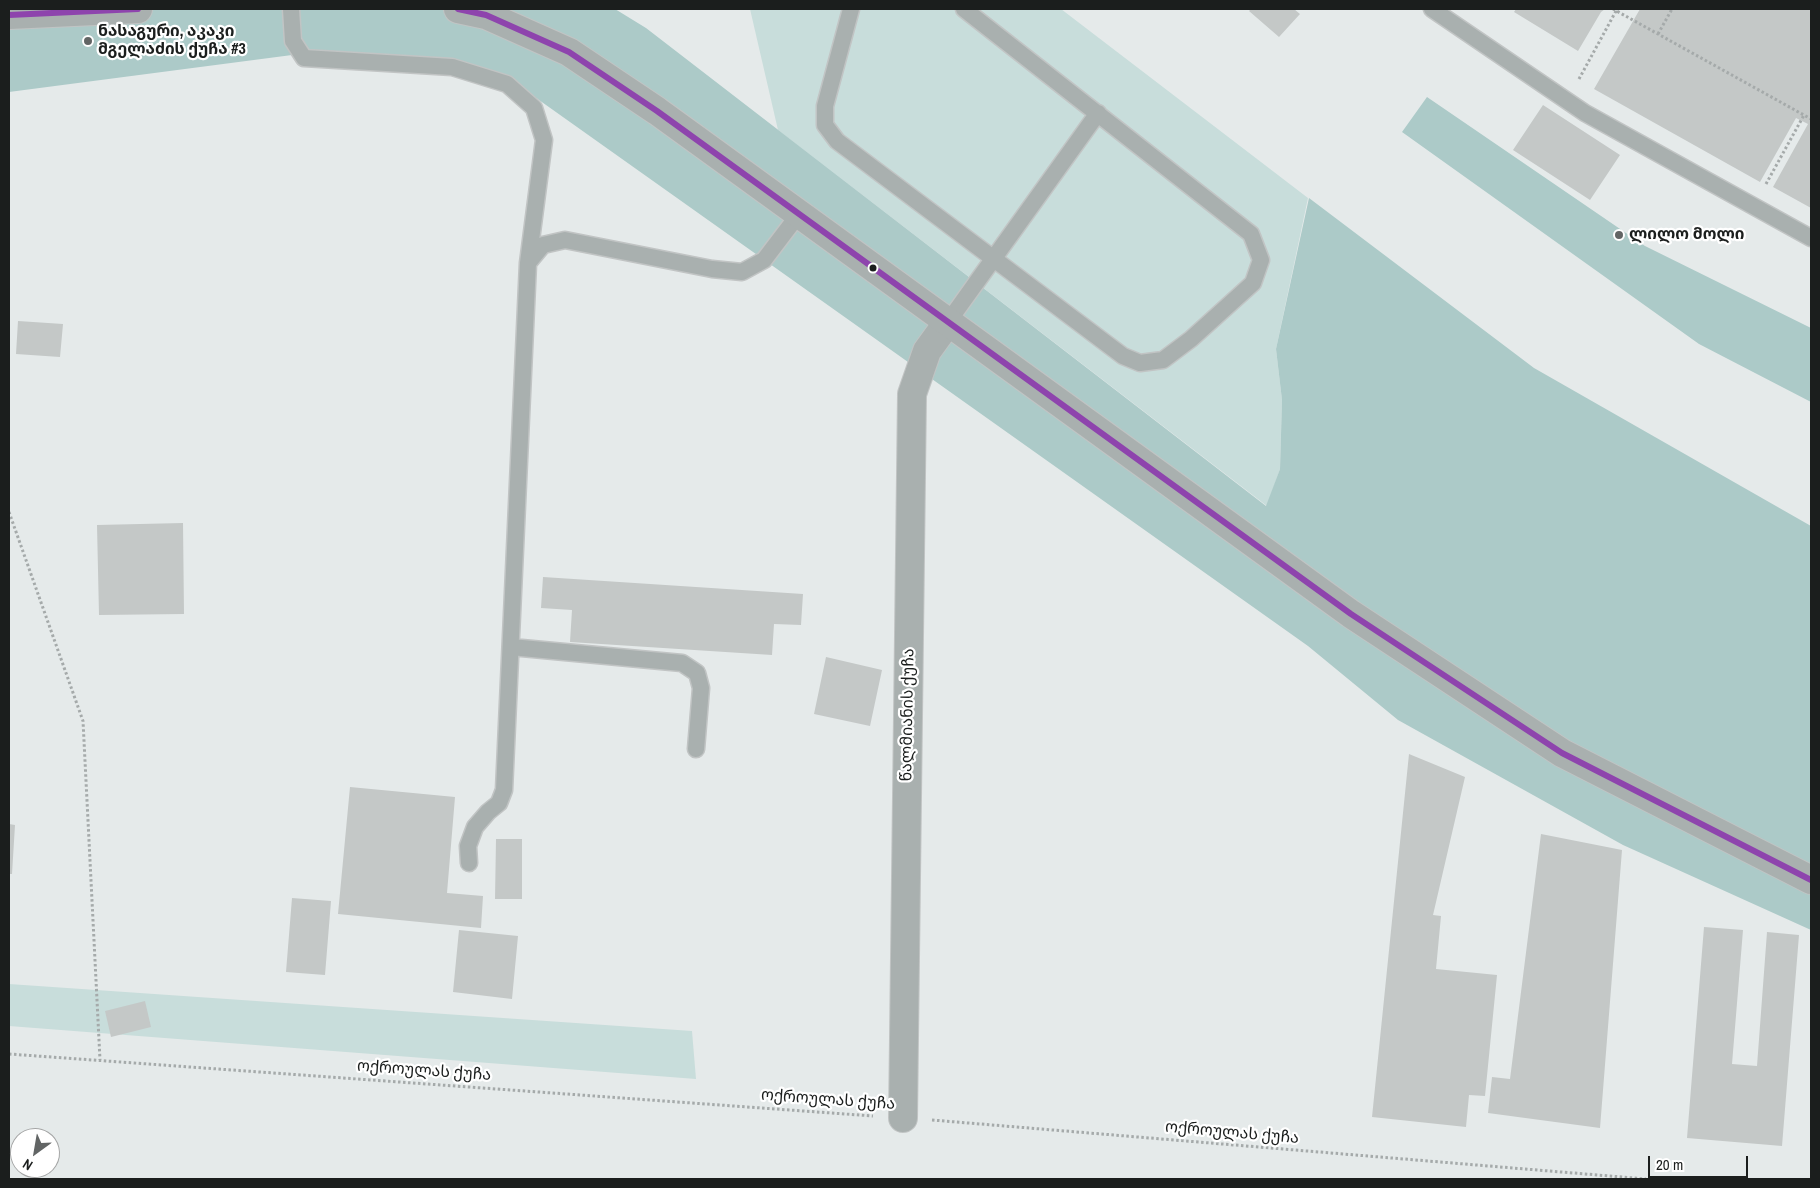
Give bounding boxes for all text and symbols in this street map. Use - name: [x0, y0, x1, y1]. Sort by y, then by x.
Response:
- place label: ნასაგური, აკაკი მგელაძის ქუჩა #3: [98, 22, 246, 60]
- marker: ნასაგური, აკაკი მგელაძის ქუჩა #3: [82, 35, 94, 47]
- place label: ლილო მოლი: [1629, 225, 1744, 245]
- marker: ლილო მოლი: [1613, 229, 1625, 241]
- unlabelled marker: [868, 263, 878, 273]
- street label: წალმიანის ქუჩა: [897, 648, 919, 782]
- street label: ოქროულას ქუჩა: [356, 1057, 492, 1085]
- street label: ოქროულას ქუჩა: [760, 1086, 896, 1114]
- street label: ოქროულას ქუჩა: [1164, 1118, 1300, 1148]
- north arrow: [10, 1128, 60, 1178]
- scale bar: [1650, 1146, 1750, 1178]
- text: 20 m: [1656, 1154, 1683, 1175]
- text: N: [19, 1155, 36, 1175]

